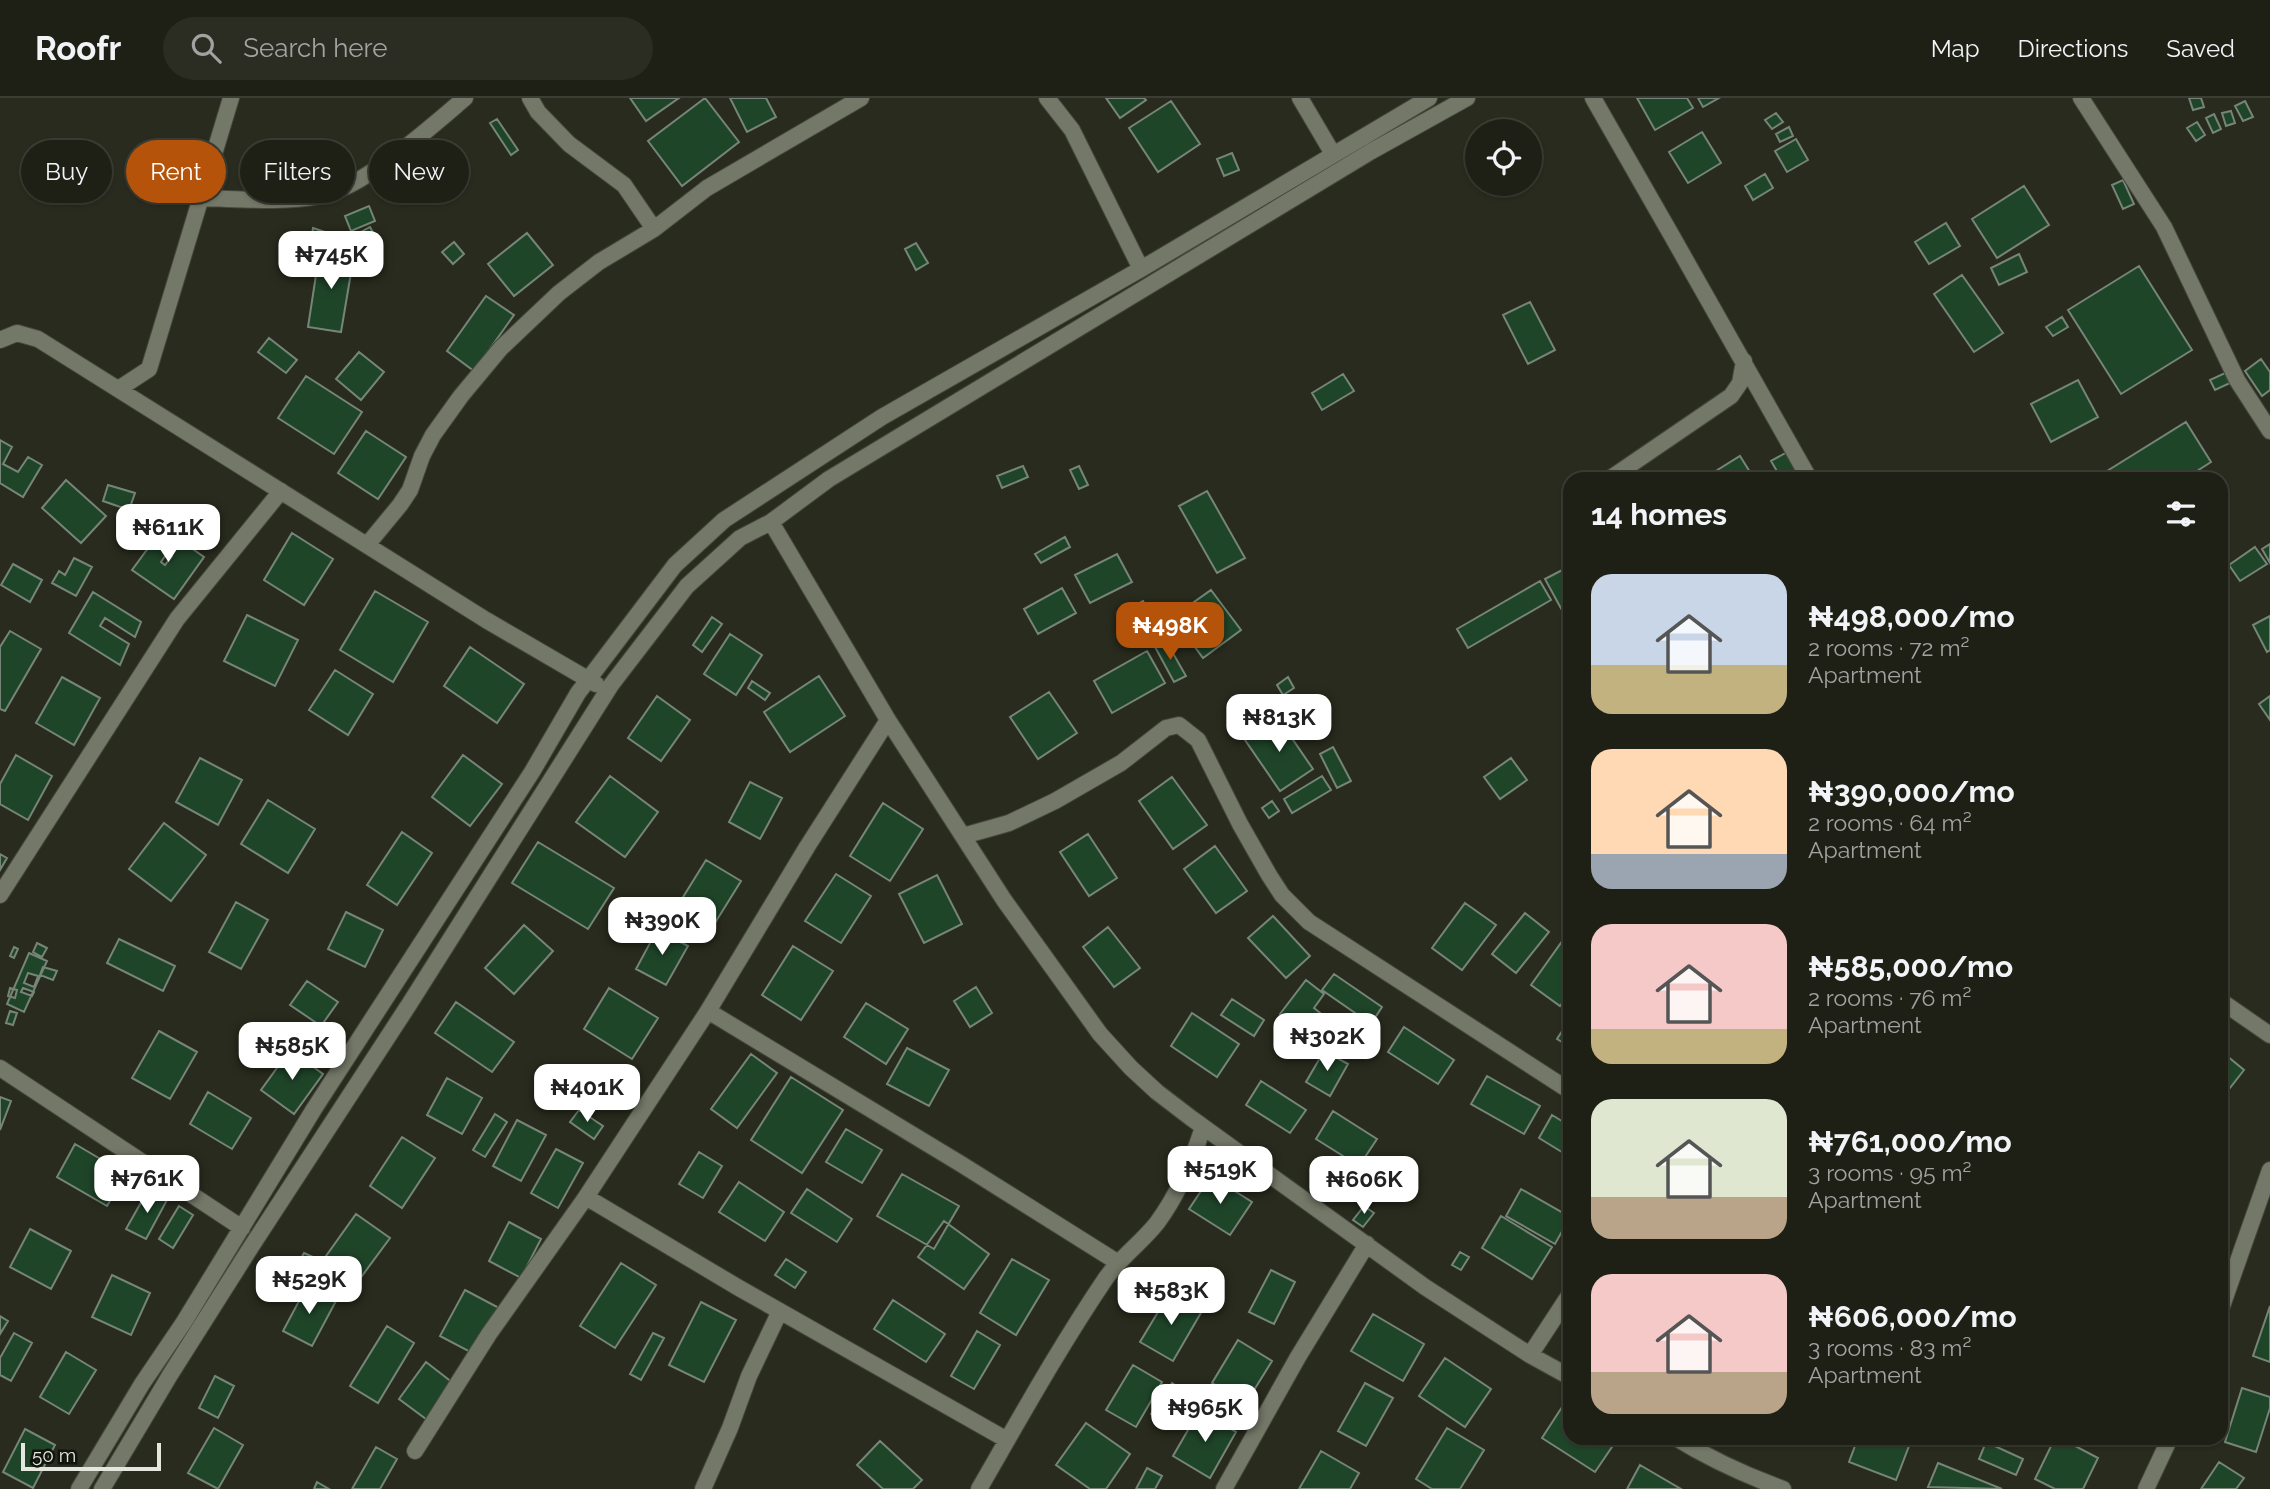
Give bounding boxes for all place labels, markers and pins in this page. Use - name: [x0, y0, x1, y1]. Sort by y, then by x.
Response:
- pin: ₦745K: [282, 232, 380, 291]
- pin: ₦611K: [119, 504, 217, 564]
- pin: ₦498K: [1121, 602, 1219, 662]
- pin: ₦813K: [1230, 694, 1328, 754]
- pin: ₦390K: [613, 898, 711, 957]
- pin: ₦302K: [1278, 1014, 1376, 1073]
- pin: ₦585K: [243, 1023, 341, 1082]
- pin: ₦401K: [538, 1065, 636, 1124]
- pin: ₦519K: [1171, 1146, 1269, 1206]
- pin: ₦761K: [98, 1156, 196, 1215]
- pin: ₦606K: [1315, 1156, 1413, 1216]
- pin: ₦529K: [260, 1256, 358, 1316]
- pin: ₦583K: [1122, 1268, 1220, 1327]
- pin: ₦965K: [1156, 1384, 1254, 1444]

